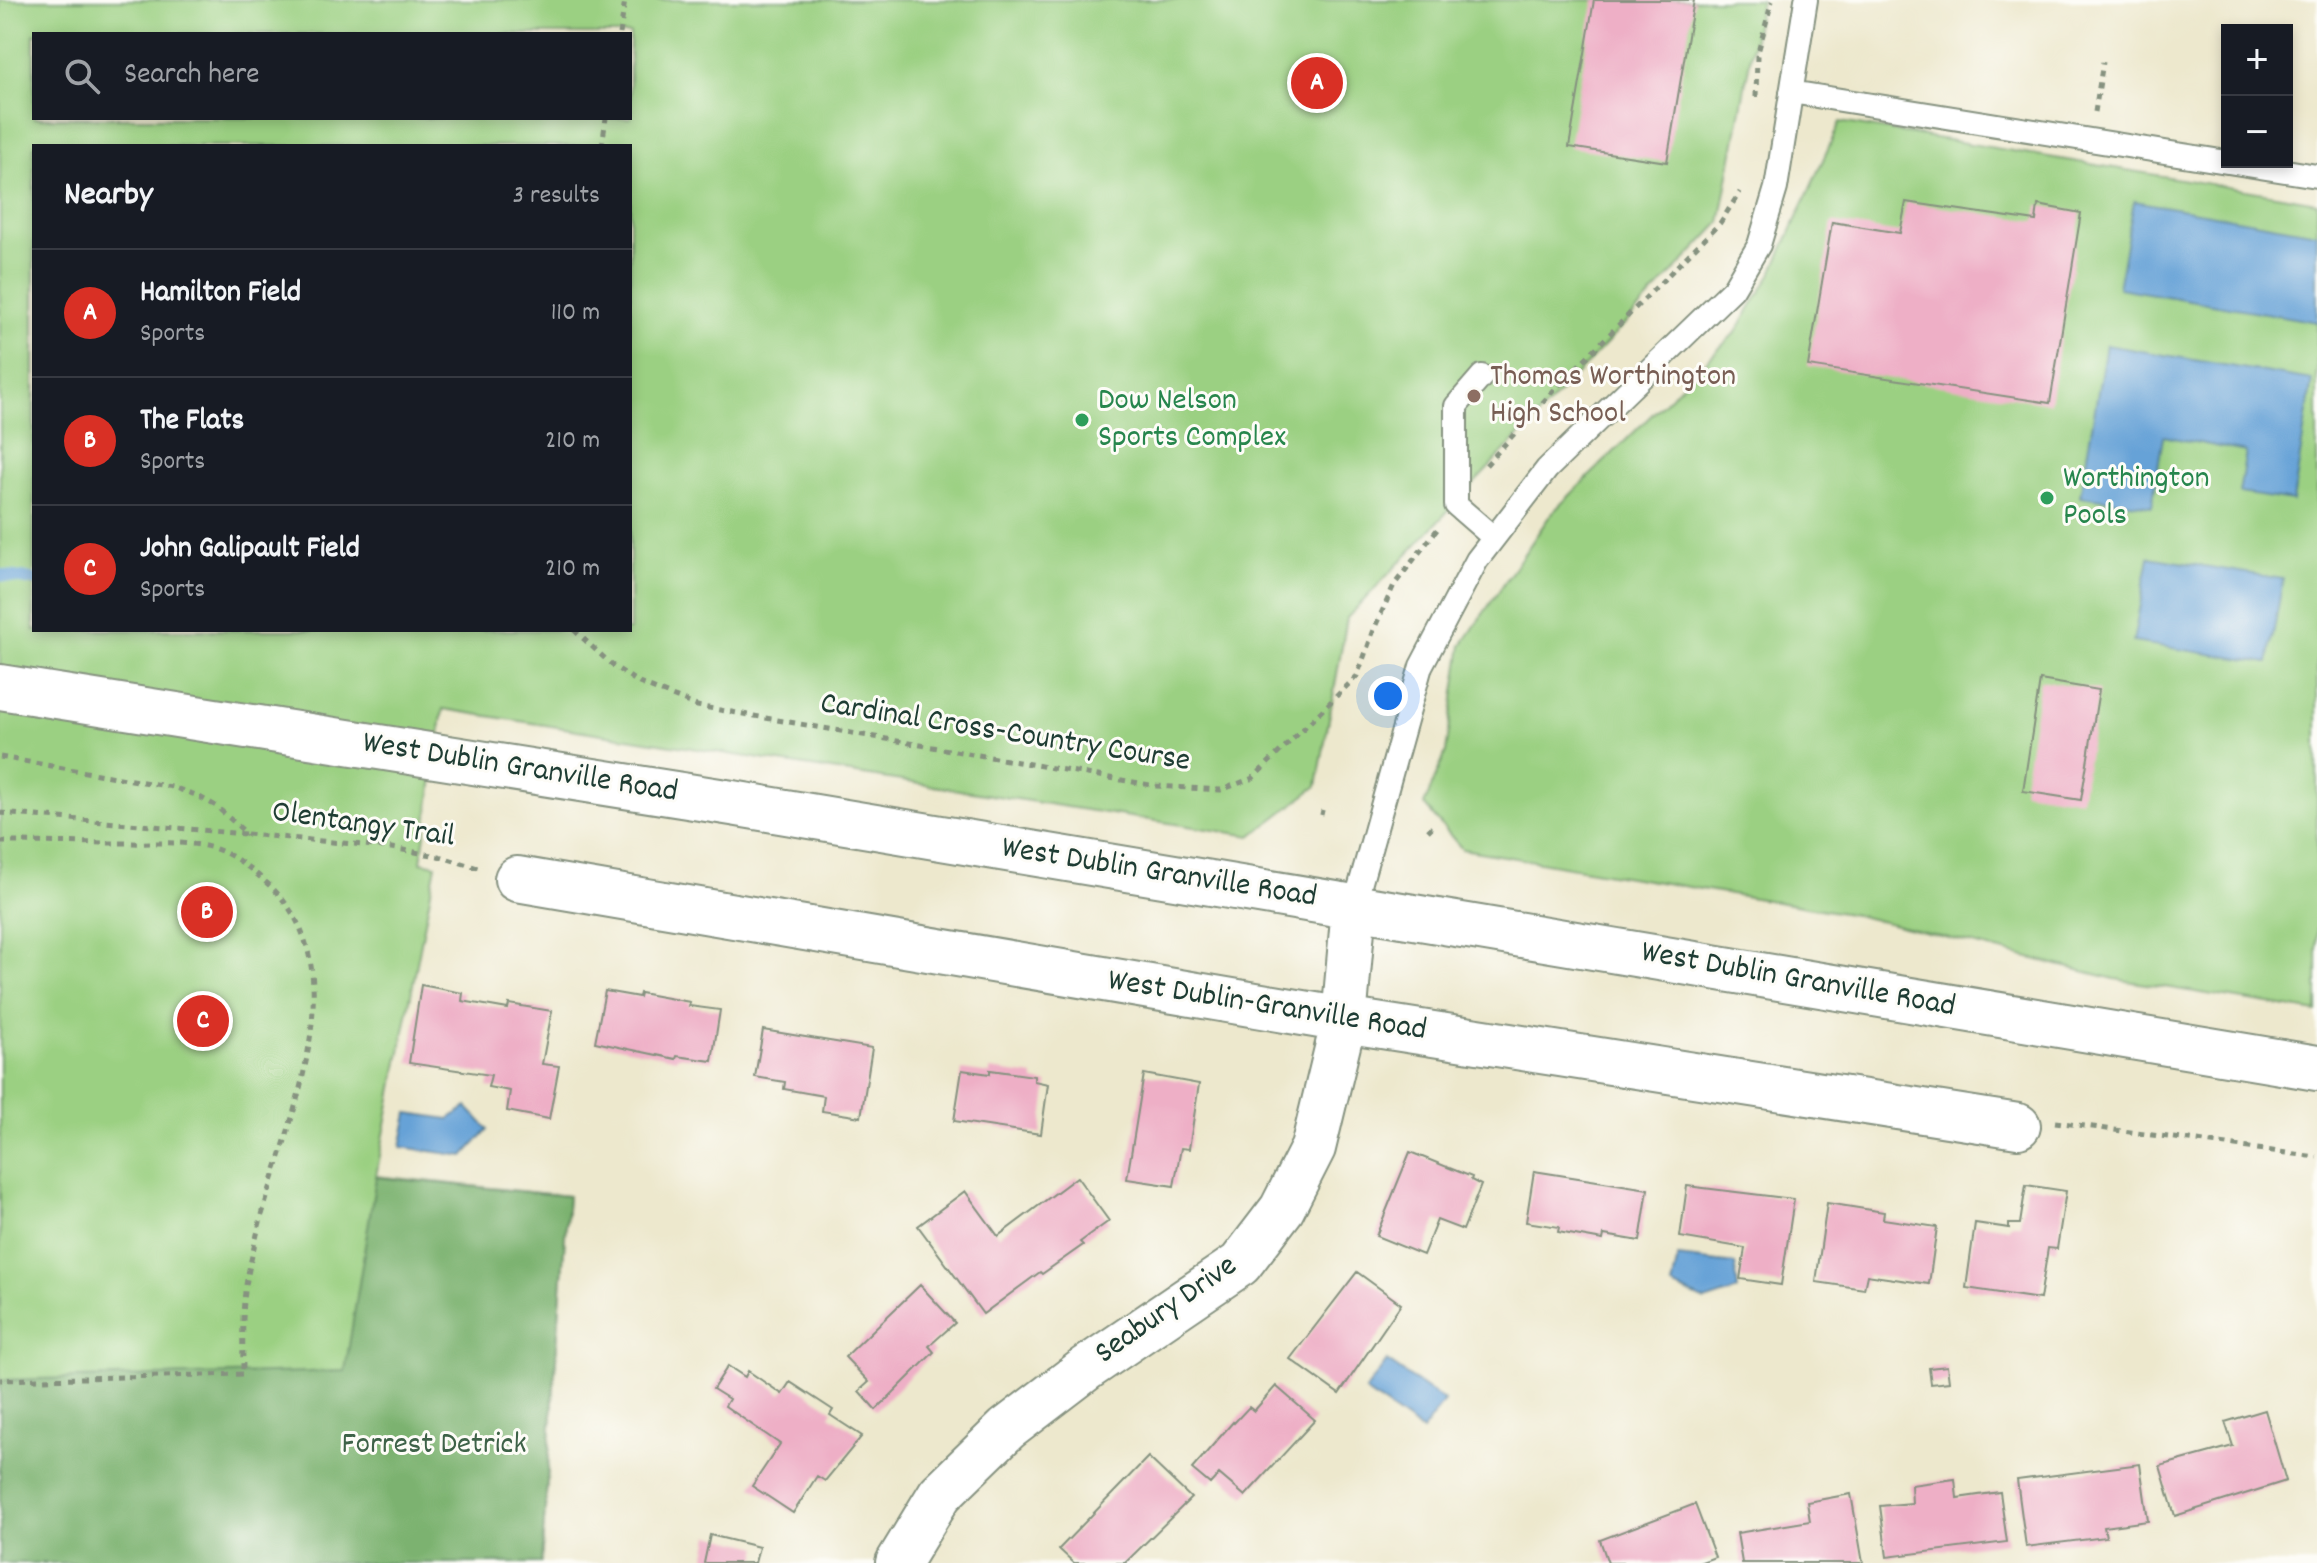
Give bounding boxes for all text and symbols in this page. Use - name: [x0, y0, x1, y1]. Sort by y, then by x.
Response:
- map controls: [2221, 24, 2293, 168]
- button: +: [2221, 24, 2293, 96]
- search box: [32, 32, 632, 120]
- pin: A: [1291, 53, 1343, 113]
- icon: search: [60, 54, 104, 98]
- text: Search here: [124, 55, 260, 98]
- button: −: [2221, 96, 2293, 168]
- text: Nearby: [64, 172, 153, 221]
- text: 3 results: [513, 178, 600, 215]
- text: Hamilton Field: [140, 273, 301, 316]
- text: A: [83, 295, 97, 332]
- text: 110 m: [551, 295, 600, 332]
- text: Sports: [140, 316, 205, 353]
- place label: Thomas Worthington High School: [1490, 355, 1736, 438]
- place label: Dow Nelson Sports Complex: [1098, 379, 1286, 462]
- marker: Thomas Worthington High School: [1465, 387, 1483, 405]
- text: The Flats: [140, 401, 244, 444]
- marker: Dow Nelson Sports Complex: [1073, 411, 1091, 429]
- text: B: [84, 423, 96, 460]
- text: 210 m: [545, 423, 600, 460]
- text: Sports: [140, 444, 205, 481]
- place label: Worthington Pools: [2063, 457, 2209, 540]
- marker: Worthington Pools: [2038, 489, 2056, 507]
- text: John Galipault Field: [140, 529, 360, 572]
- text: C: [84, 551, 96, 588]
- text: 210 m: [545, 551, 600, 588]
- text: Sports: [140, 572, 205, 609]
- your location: [1368, 676, 1408, 716]
- street label: Cardinal Cross-Country Course: [817, 682, 1193, 786]
- street label: West Dublin Granville Road: [359, 721, 681, 817]
- street label: Olentangy Trail: [269, 790, 458, 862]
- street label: West Dublin Granville Road: [998, 826, 1320, 922]
- pin: B: [181, 882, 233, 942]
- street label: West Dublin Granville Road: [1637, 931, 1959, 1031]
- street label: West Dublin-Granville Road: [1104, 959, 1430, 1055]
- pin: C: [177, 991, 229, 1051]
- street label: Seabury Drive: [1086, 1245, 1248, 1377]
- park label: Forrest Detrick: [341, 1423, 527, 1469]

